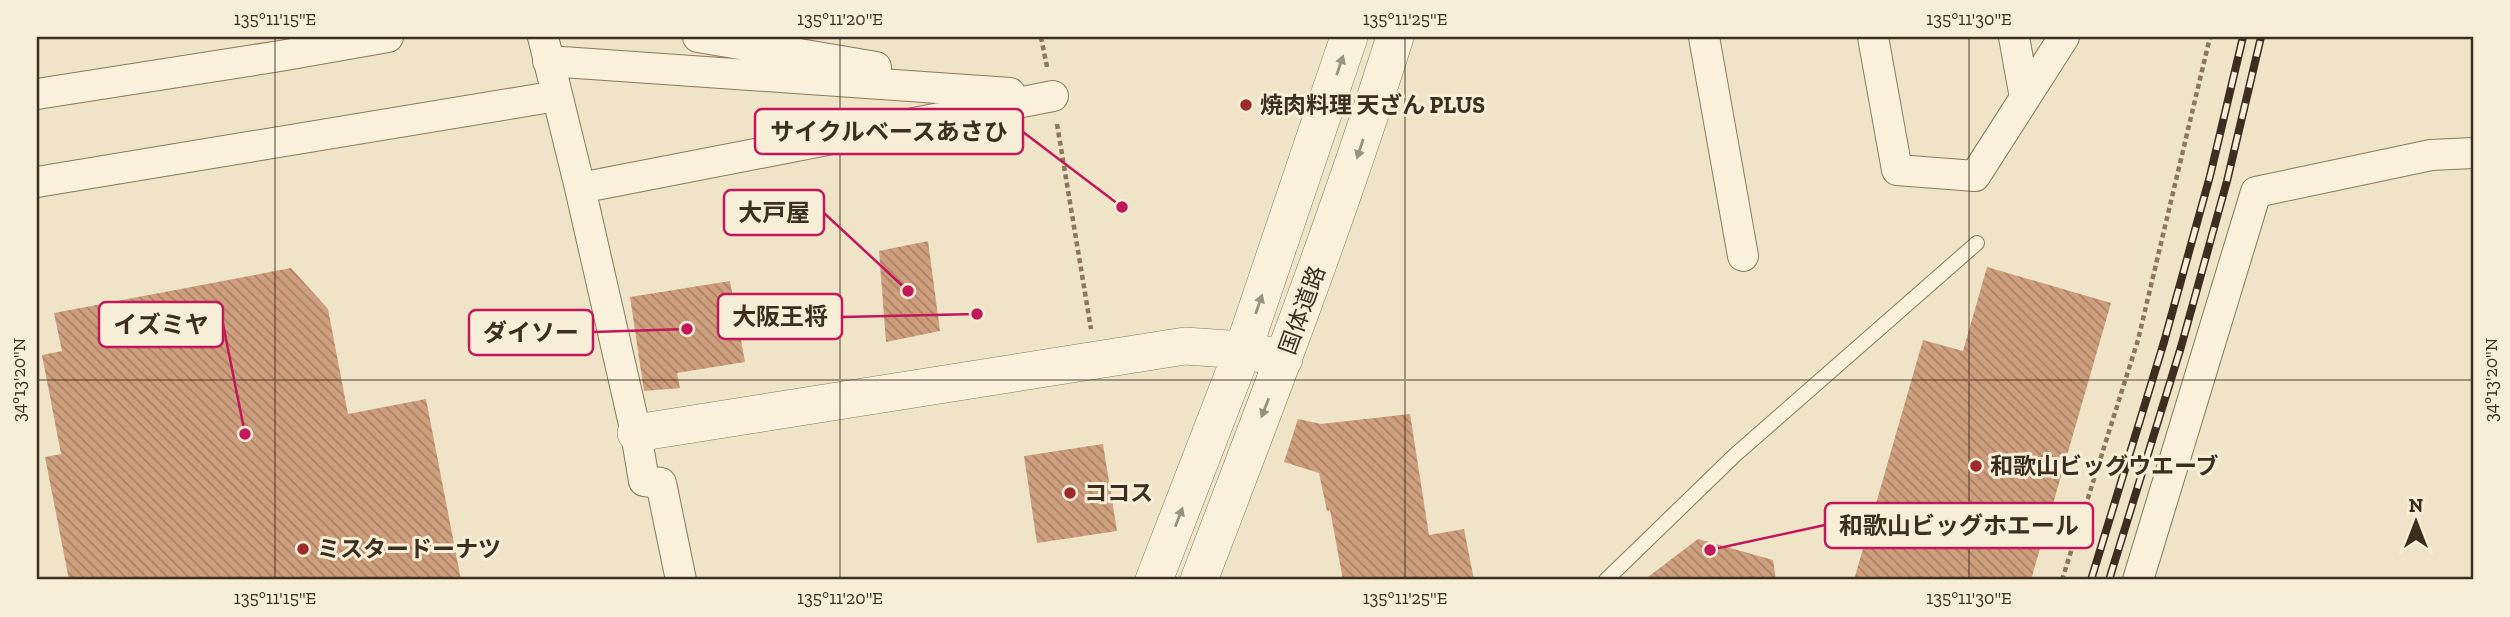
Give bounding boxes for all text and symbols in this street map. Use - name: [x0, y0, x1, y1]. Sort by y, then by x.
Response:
- text: 135°11'15"E: [234, 8, 316, 30]
- text: 135°11'20"E: [797, 8, 883, 30]
- text: 135°11'25"E: [1363, 8, 1447, 30]
- text: 135°11'30"E: [1926, 8, 2012, 30]
- one-way arrow: [1335, 54, 1346, 75]
- place label: 焼肉料理 天ざん PLUS: [1260, 91, 1485, 119]
- marker: 焼肉料理 天ざん PLUS: [1238, 97, 1254, 113]
- callout: サイクルベースあさひ: [755, 109, 1023, 154]
- text: サイクルベースあさひ: [770, 117, 1008, 146]
- one-way arrow: [1354, 138, 1365, 159]
- callout: 大戸屋: [724, 190, 824, 235]
- text: 大戸屋: [738, 198, 810, 227]
- street label: 国体道路: [1273, 262, 1331, 358]
- one-way arrow: [1254, 293, 1265, 314]
- callout: 大阪王将: [718, 294, 842, 339]
- callout: イズミヤ: [99, 302, 223, 347]
- text: 大阪王将: [732, 302, 828, 331]
- text: イズミヤ: [113, 310, 209, 339]
- callout: ダイソー: [469, 310, 593, 355]
- text: ダイソー: [483, 318, 579, 347]
- text: 34°13'20"N: [8, 338, 30, 422]
- text: 34°13'20"N: [2480, 338, 2502, 422]
- one-way arrow: [1259, 398, 1270, 419]
- place label: 和歌山ビッグウエーブ: [1990, 452, 2219, 480]
- marker: 和歌山ビッグウエーブ: [1968, 458, 1984, 474]
- place label: ココス: [1084, 479, 1153, 507]
- marker: ココス: [1062, 485, 1078, 501]
- north arrow: [2380, 488, 2450, 558]
- text: N: [2409, 494, 2423, 517]
- callout: 和歌山ビッグホエール: [1825, 503, 2093, 548]
- one-way arrow: [1173, 506, 1184, 527]
- text: 和歌山ビッグホエール: [1839, 511, 2079, 540]
- place label: ミスタードーナツ: [317, 535, 501, 563]
- marker: ミスタードーナツ: [295, 541, 311, 557]
- text: 135°11'15"E: [234, 587, 316, 609]
- text: 135°11'20"E: [797, 587, 883, 609]
- text: 135°11'25"E: [1363, 587, 1447, 609]
- text: 135°11'30"E: [1926, 587, 2012, 609]

